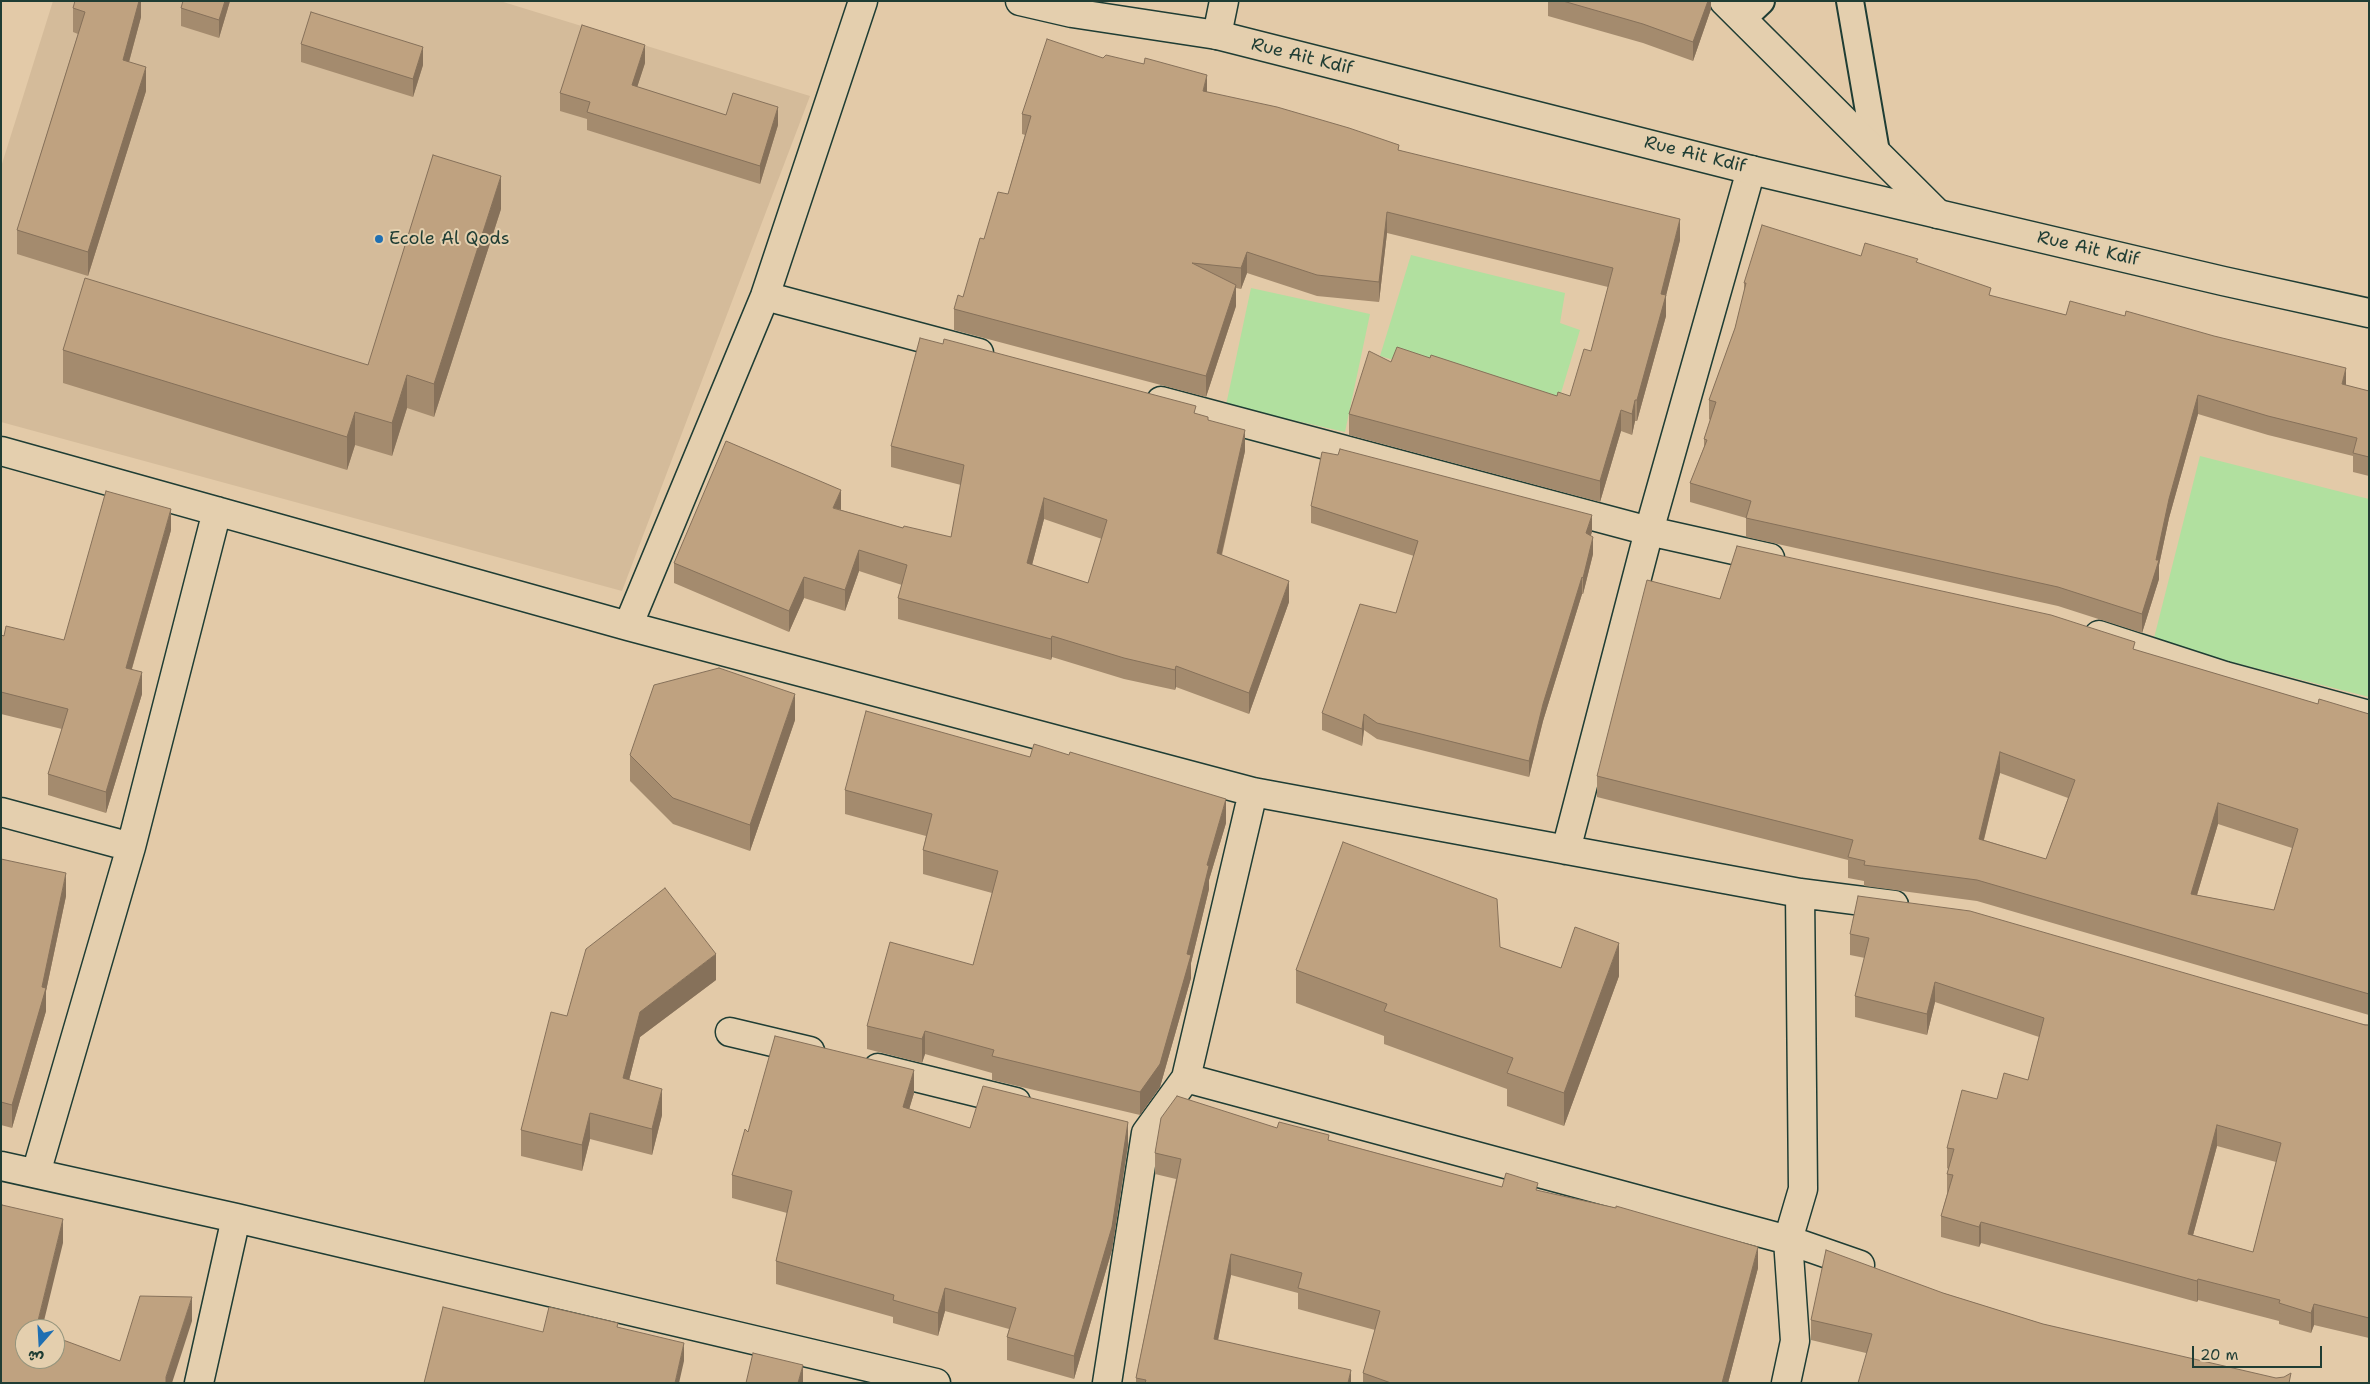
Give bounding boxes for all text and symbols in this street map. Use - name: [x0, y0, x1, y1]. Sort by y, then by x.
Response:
- street label: Rue Ait Kdif: [1249, 34, 1355, 80]
- street label: Rue Ait Kdif: [1642, 132, 1748, 178]
- street label: Rue Ait Kdif: [2035, 227, 2141, 271]
- place label: Ecole Al Qods: [389, 228, 510, 250]
- marker: Ecole Al Qods: [373, 233, 385, 245]
- north arrow: [15, 1319, 65, 1369]
- scale bar: [2195, 1336, 2325, 1368]
- text: 20 m: [2200, 1345, 2239, 1365]
- text: ش: [25, 1346, 46, 1368]

